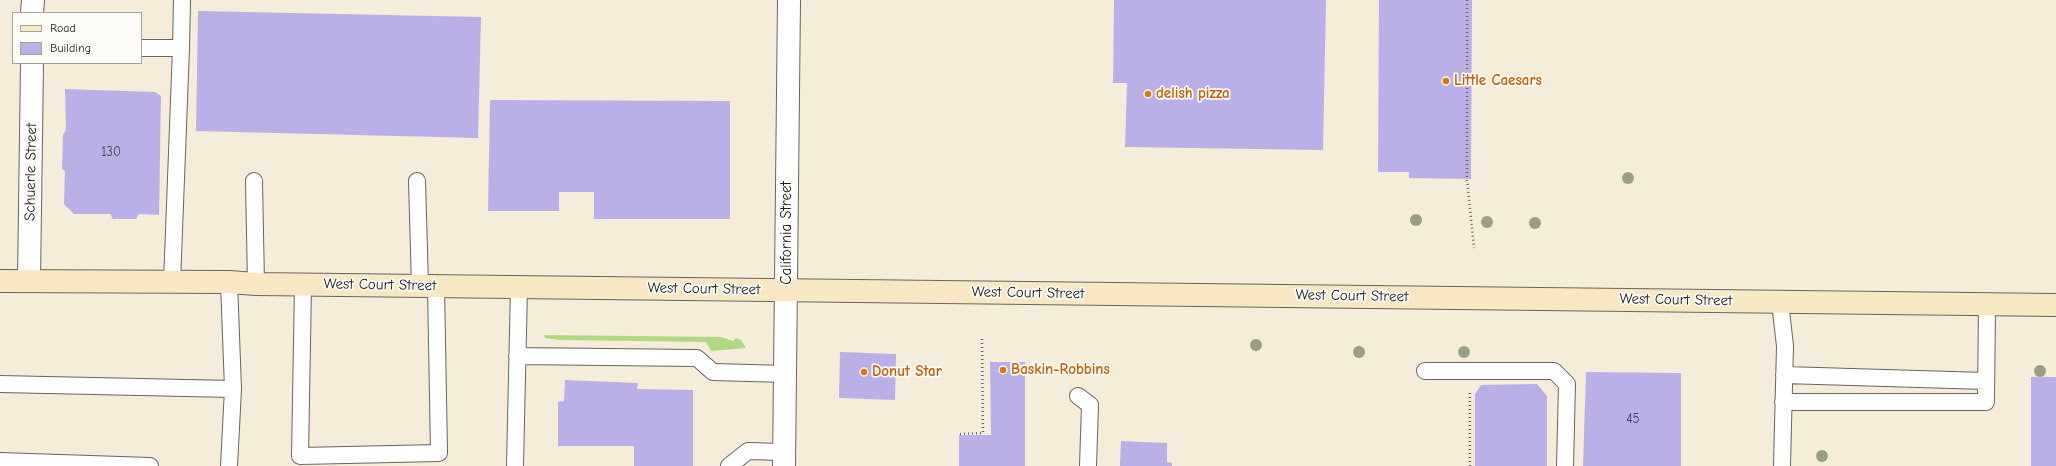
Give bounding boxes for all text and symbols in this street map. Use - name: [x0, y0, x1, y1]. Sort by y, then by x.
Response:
- legend: [12, 12, 142, 64]
- text: Road: [50, 21, 76, 35]
- text: Building: [50, 41, 91, 55]
- place label: Little Caesars: [1454, 72, 1542, 90]
- marker: Little Caesars: [1441, 76, 1451, 86]
- place label: delish pizza: [1156, 85, 1230, 103]
- marker: delish pizza: [1143, 89, 1153, 99]
- street label: Schuerle Street: [21, 123, 41, 221]
- house number: 130: [101, 144, 121, 160]
- street label: California Street: [778, 181, 796, 285]
- street label: West Court Street: [324, 275, 436, 295]
- street label: West Court Street: [648, 279, 760, 299]
- street label: West Court Street: [972, 283, 1084, 303]
- street label: West Court Street: [1296, 286, 1408, 306]
- street label: West Court Street: [1620, 290, 1732, 310]
- place label: Baskin-Robbins: [1011, 361, 1110, 379]
- place label: Donut Star: [872, 363, 942, 381]
- marker: Baskin-Robbins: [998, 365, 1008, 375]
- marker: Donut Star: [859, 367, 869, 377]
- house number: 45: [1626, 411, 1640, 427]

